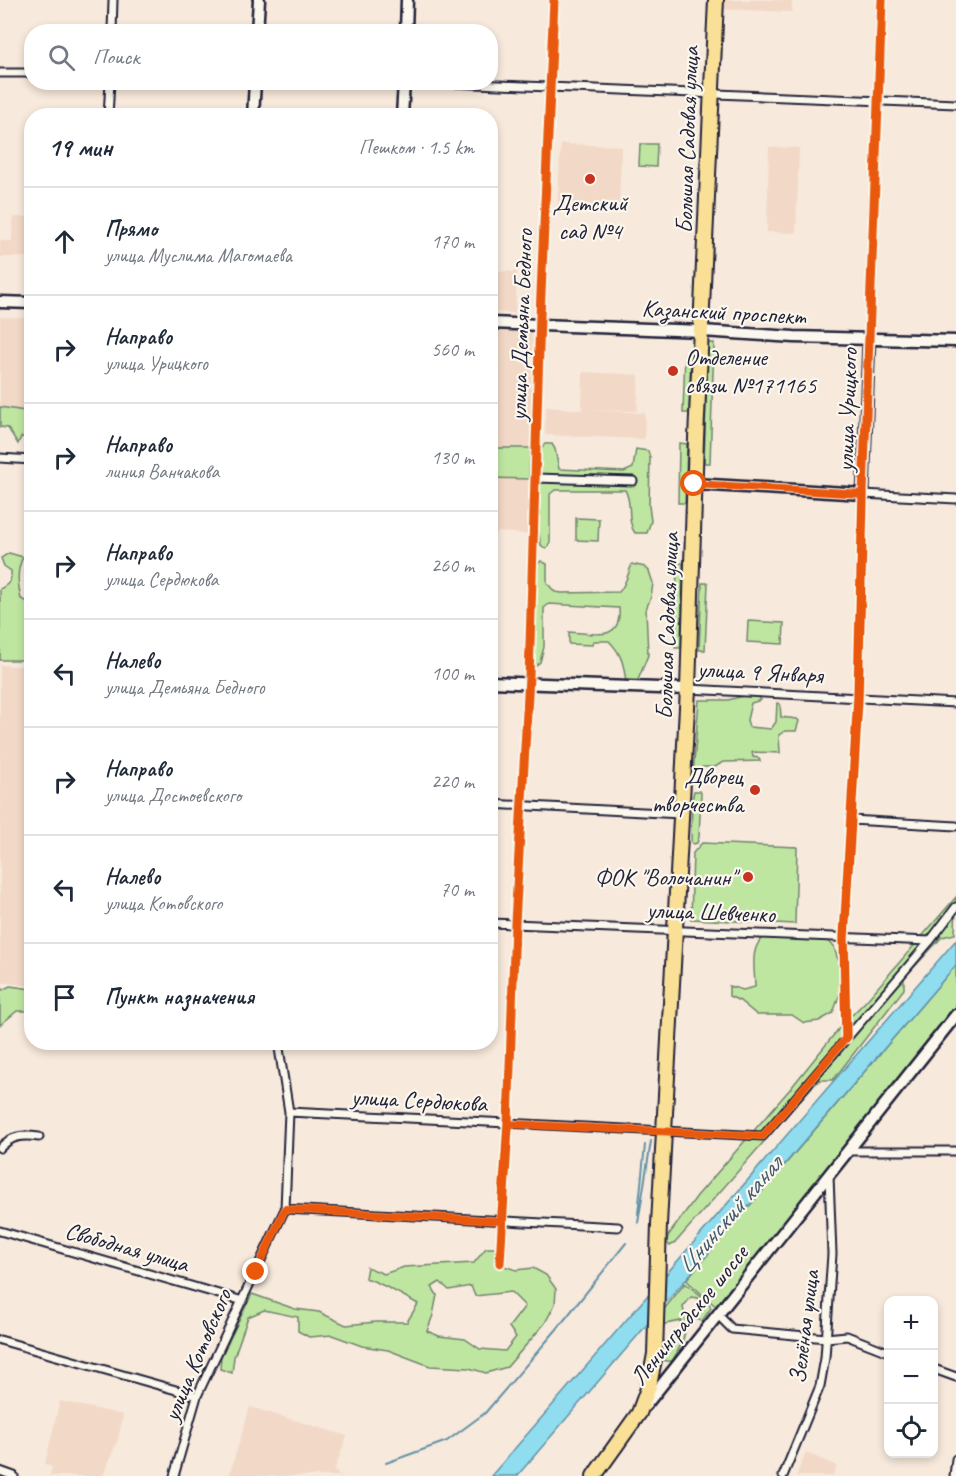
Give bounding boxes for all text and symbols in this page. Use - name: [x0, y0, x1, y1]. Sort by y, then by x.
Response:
- search box: [24, 24, 498, 90]
- icon: search: [45, 41, 78, 74]
- text: Поиск: [93, 43, 139, 71]
- street label: Большая Садовая улица: [669, 45, 705, 234]
- text: 19 мин: [48, 131, 112, 164]
- text: Пешком · 1.5 km: [359, 135, 474, 160]
- marker: Детский сад №4: [583, 172, 597, 186]
- place label: Детский сад №4: [552, 188, 630, 246]
- text: Прямо: [105, 215, 157, 243]
- icon: ahead: [48, 225, 81, 258]
- street label: улица Демьяна Бедного: [503, 227, 539, 423]
- text: 170 m: [431, 229, 474, 254]
- text: улица Муслима Магомаева: [105, 243, 292, 268]
- street label: Казанский проспект: [641, 293, 808, 332]
- text: Направо: [105, 323, 172, 351]
- icon: right: [48, 333, 81, 366]
- text: 560 m: [431, 337, 474, 362]
- place label: Отделение связи №171165: [685, 342, 817, 400]
- street label: улица Урицкого: [830, 346, 864, 474]
- text: улица Урицкого: [105, 351, 208, 376]
- marker: Отделение связи №171165: [666, 364, 680, 378]
- text: Направо: [105, 431, 172, 459]
- icon: right: [48, 441, 81, 474]
- text: 130 m: [431, 445, 474, 470]
- text: линия Ванчакова: [105, 459, 219, 484]
- route start: [680, 470, 706, 496]
- street label: Большая Садовая улица: [649, 531, 685, 720]
- text: Направо: [105, 539, 172, 567]
- icon: right: [48, 549, 81, 582]
- text: 260 m: [431, 553, 474, 578]
- text: улица Сердюкова: [105, 567, 218, 592]
- text: Налево: [105, 647, 161, 675]
- street label: улица 9 Января: [695, 654, 825, 690]
- icon: left: [48, 657, 81, 690]
- text: 100 m: [431, 661, 474, 686]
- text: улица Демьяна Бедного: [105, 675, 265, 700]
- text: Направо: [105, 755, 172, 783]
- place label: Дворец творчества: [652, 761, 745, 819]
- icon: right: [48, 765, 81, 798]
- text: 220 m: [431, 769, 474, 794]
- text: улица Достоевского: [105, 783, 241, 808]
- marker: Дворец творчества: [748, 783, 762, 797]
- place label: ФОК "Волочанин": [595, 862, 741, 892]
- text: Налево: [105, 863, 161, 891]
- marker: ФОК "Волочанин": [741, 870, 755, 884]
- icon: left: [48, 873, 81, 906]
- text: 70 m: [440, 877, 474, 902]
- text: улица Котовского: [105, 891, 222, 916]
- street label: улица Шевченко: [644, 895, 777, 929]
- icon: arrive: [48, 981, 81, 1014]
- text: Пункт назначения: [105, 983, 254, 1011]
- street label: улица Сердюкова: [348, 1081, 489, 1119]
- water label: Цнинский канал: [669, 1146, 792, 1281]
- street label: Свободная улица: [62, 1215, 194, 1279]
- street label: Ленинградское шоссе: [623, 1237, 756, 1391]
- route end: [242, 1258, 268, 1284]
- street label: Зелёная улица: [782, 1267, 826, 1385]
- street label: улица Котовского: [155, 1283, 239, 1427]
- map controls: [884, 1296, 938, 1458]
- button: +: [884, 1296, 938, 1350]
- button: −: [884, 1350, 938, 1404]
- button: locate: [884, 1404, 938, 1458]

